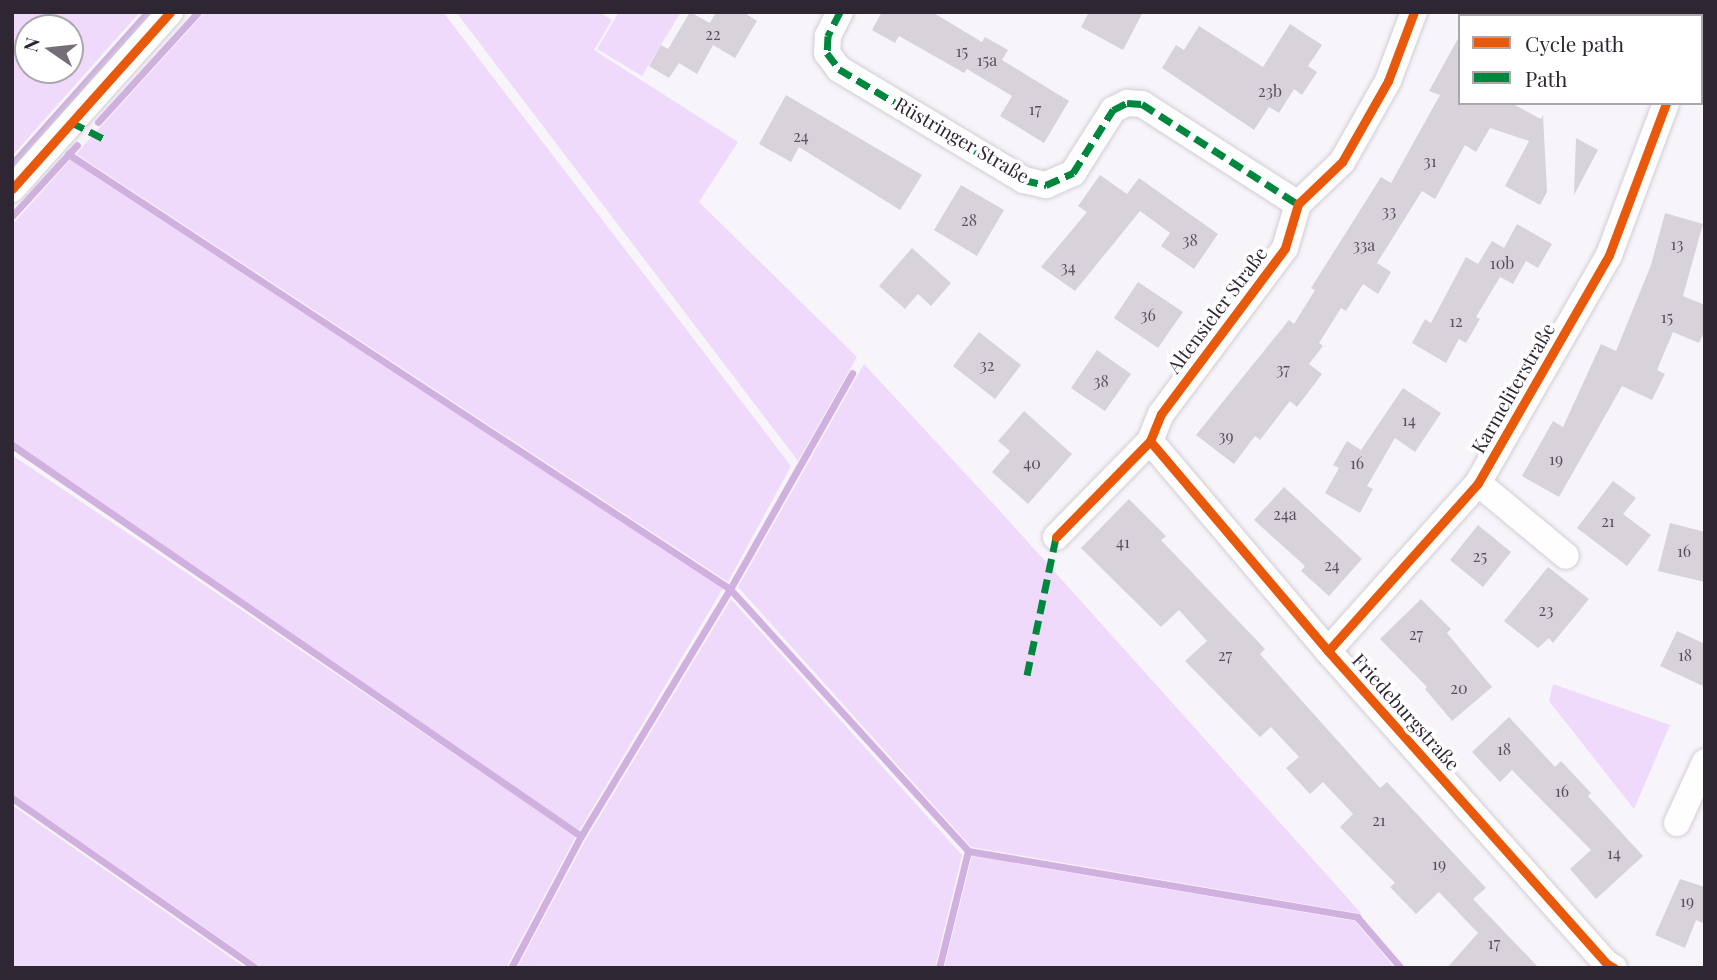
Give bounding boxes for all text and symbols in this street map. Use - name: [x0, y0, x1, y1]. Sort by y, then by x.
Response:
- north arrow: [14, 14, 84, 84]
- legend: [1458, 14, 1703, 105]
- house number: 22: [705, 24, 721, 44]
- text: Cycle path: [1525, 29, 1624, 57]
- text: N: [16, 35, 45, 54]
- house number: 15: [956, 41, 968, 61]
- house number: 15a: [977, 50, 997, 70]
- text: Path: [1525, 64, 1567, 92]
- house number: 23b: [1258, 81, 1282, 101]
- street label: Rüstringer Straße: [890, 92, 1034, 188]
- house number: 17: [1029, 99, 1041, 119]
- house number: 24: [793, 126, 809, 146]
- house number: 31: [1423, 151, 1437, 171]
- house number: 33: [1382, 201, 1396, 221]
- house number: 28: [961, 210, 977, 230]
- house number: 38: [1182, 230, 1198, 250]
- house number: 13: [1671, 234, 1683, 254]
- house number: 33a: [1353, 235, 1375, 255]
- street label: Altensieler Straße: [1162, 242, 1272, 378]
- house number: 10b: [1490, 253, 1514, 273]
- house number: 34: [1060, 257, 1076, 277]
- house number: 36: [1140, 305, 1156, 325]
- house number: 15: [1661, 307, 1673, 327]
- house number: 12: [1449, 311, 1463, 331]
- street label: Karmeliterstraße: [1467, 319, 1559, 457]
- house number: 32: [980, 355, 994, 375]
- house number: 37: [1276, 359, 1290, 379]
- house number: 38: [1093, 371, 1109, 391]
- house number: 14: [1402, 410, 1416, 430]
- house number: 39: [1218, 426, 1234, 446]
- house number: 19: [1549, 449, 1563, 469]
- house number: 40: [1023, 453, 1041, 473]
- house number: 16: [1350, 453, 1364, 473]
- house number: 24a: [1273, 504, 1297, 524]
- house number: 21: [1601, 511, 1615, 531]
- house number: 41: [1116, 532, 1130, 552]
- house number: 16: [1677, 541, 1691, 561]
- house number: 25: [1473, 546, 1487, 566]
- house number: 24: [1324, 555, 1340, 575]
- house number: 23: [1539, 600, 1553, 620]
- house number: 27: [1409, 624, 1423, 644]
- house number: 27: [1218, 645, 1232, 665]
- house number: 18: [1678, 645, 1692, 665]
- street label: Friedeburgstraße: [1348, 649, 1464, 775]
- house number: 20: [1450, 678, 1468, 698]
- house number: 18: [1497, 739, 1511, 759]
- house number: 16: [1555, 781, 1569, 801]
- house number: 21: [1372, 810, 1386, 830]
- house number: 14: [1607, 843, 1621, 863]
- house number: 19: [1432, 854, 1446, 874]
- house number: 19: [1680, 891, 1694, 911]
- house number: 17: [1488, 933, 1500, 953]

